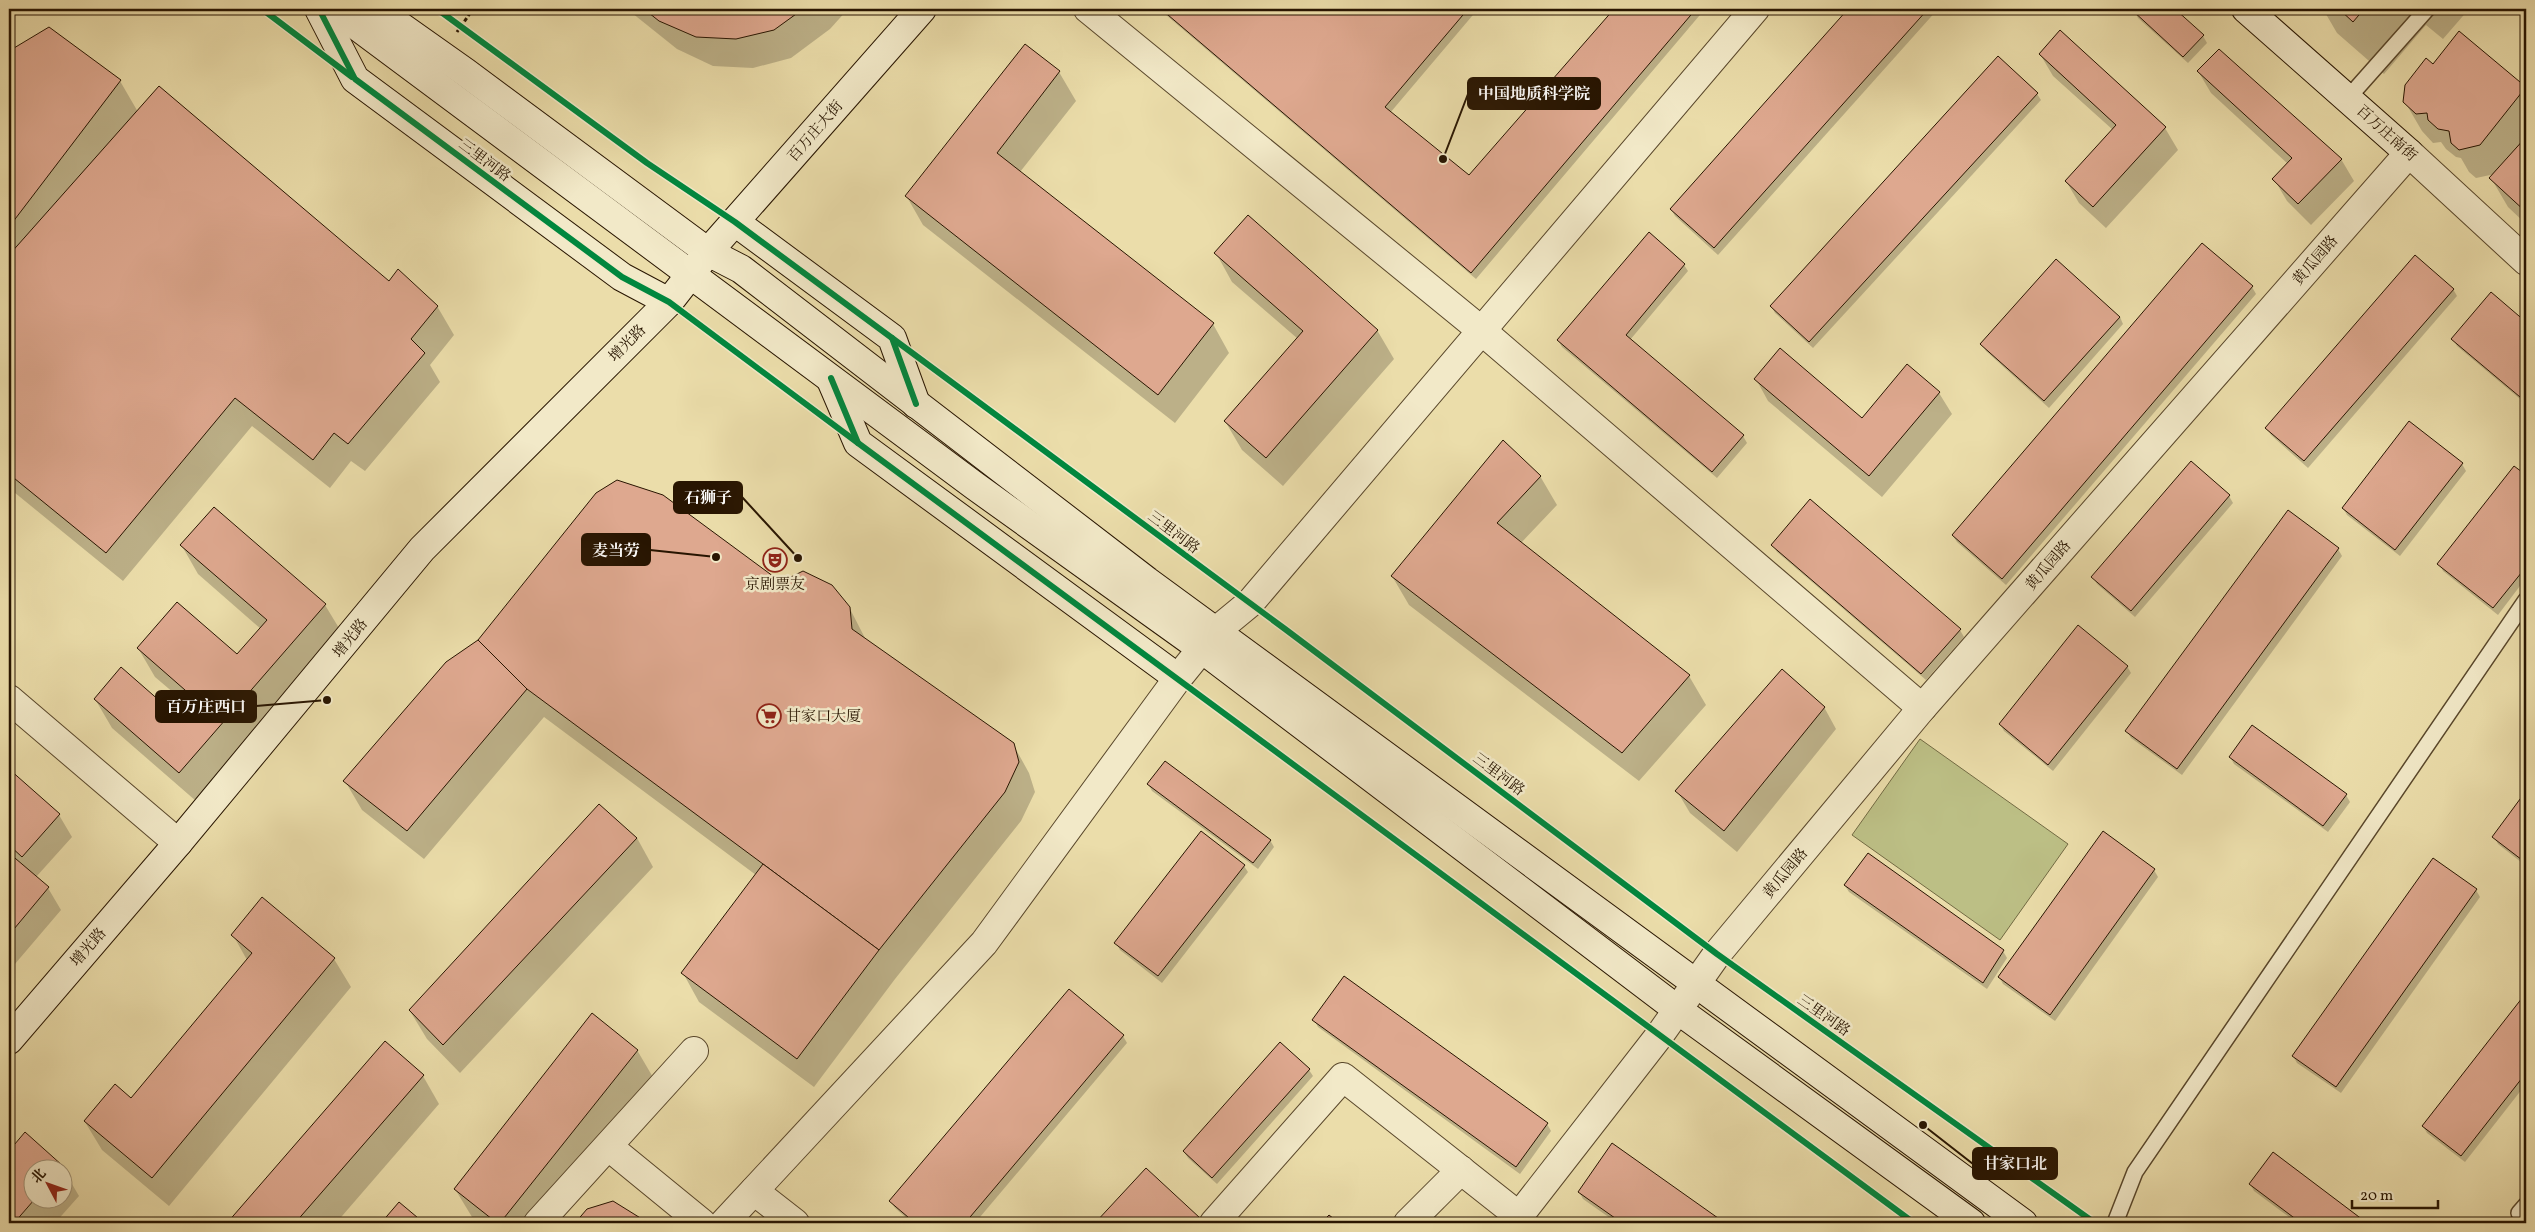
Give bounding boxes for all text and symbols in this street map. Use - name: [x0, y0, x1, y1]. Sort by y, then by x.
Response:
- callout: 中国地质科学院: [1468, 78, 1600, 109]
- text: 中国地质科学院: [1478, 84, 1590, 106]
- street label: 百万庄大街: [784, 97, 849, 167]
- street label: 百万庄南街: [2351, 101, 2421, 167]
- street label: 三里河路: [454, 135, 514, 188]
- street label: 黄瓜园路: [2289, 231, 2344, 291]
- street label: 增光路: [605, 321, 651, 367]
- callout: 石狮子: [674, 482, 742, 513]
- text: 石狮子: [684, 488, 732, 510]
- street label: 三里河路: [1143, 507, 1203, 560]
- callout: 麦当劳: [582, 534, 650, 565]
- street label: 黄瓜园路: [2022, 536, 2077, 596]
- text: 麦当劳: [592, 541, 640, 563]
- theatre icon: 京剧票友: [762, 547, 788, 573]
- place label: 京剧票友: [745, 575, 805, 596]
- street label: 增光路: [329, 615, 373, 663]
- callout: 百万庄西口: [156, 691, 256, 722]
- text: 百万庄西口: [166, 697, 246, 719]
- supermarket icon: 甘家口大厦: [756, 703, 782, 729]
- place label: 甘家口大厦: [786, 707, 861, 728]
- street label: 三里河路: [1468, 749, 1528, 802]
- street label: 黄瓜园路: [1759, 844, 1813, 904]
- street label: 增光路: [66, 924, 112, 972]
- street label: 三里河路: [1793, 990, 1854, 1042]
- callout: 甘家口北: [1973, 1148, 2057, 1179]
- text: 甘家口北: [1983, 1154, 2047, 1176]
- north arrow: [22, 1160, 72, 1210]
- text: 北: [28, 1165, 51, 1188]
- scale bar: [2352, 1177, 2439, 1209]
- text: 20 m: [2360, 1186, 2393, 1207]

